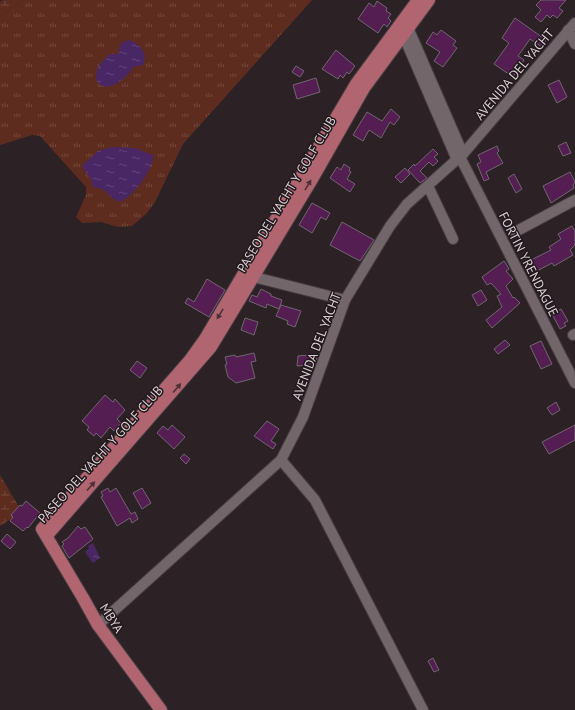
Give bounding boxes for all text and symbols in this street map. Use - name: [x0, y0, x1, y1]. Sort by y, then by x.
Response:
- street label: AVENIDA DEL YACHT: [471, 25, 558, 124]
- street label: PASEO DEL YACHT Y GOLF CLUB: [233, 113, 340, 275]
- one-way arrow: [305, 179, 312, 191]
- street label: FORTIN YRENDAGUE: [495, 209, 562, 319]
- street label: AVENIDA DEL YACHT: [288, 290, 345, 403]
- one-way arrow: [217, 308, 224, 320]
- street label: PASEO DEL YACHT Y GOLF CLUB: [34, 382, 167, 527]
- one-way arrow: [173, 383, 182, 393]
- one-way arrow: [87, 480, 96, 491]
- street label: MBYA: [96, 600, 128, 637]

